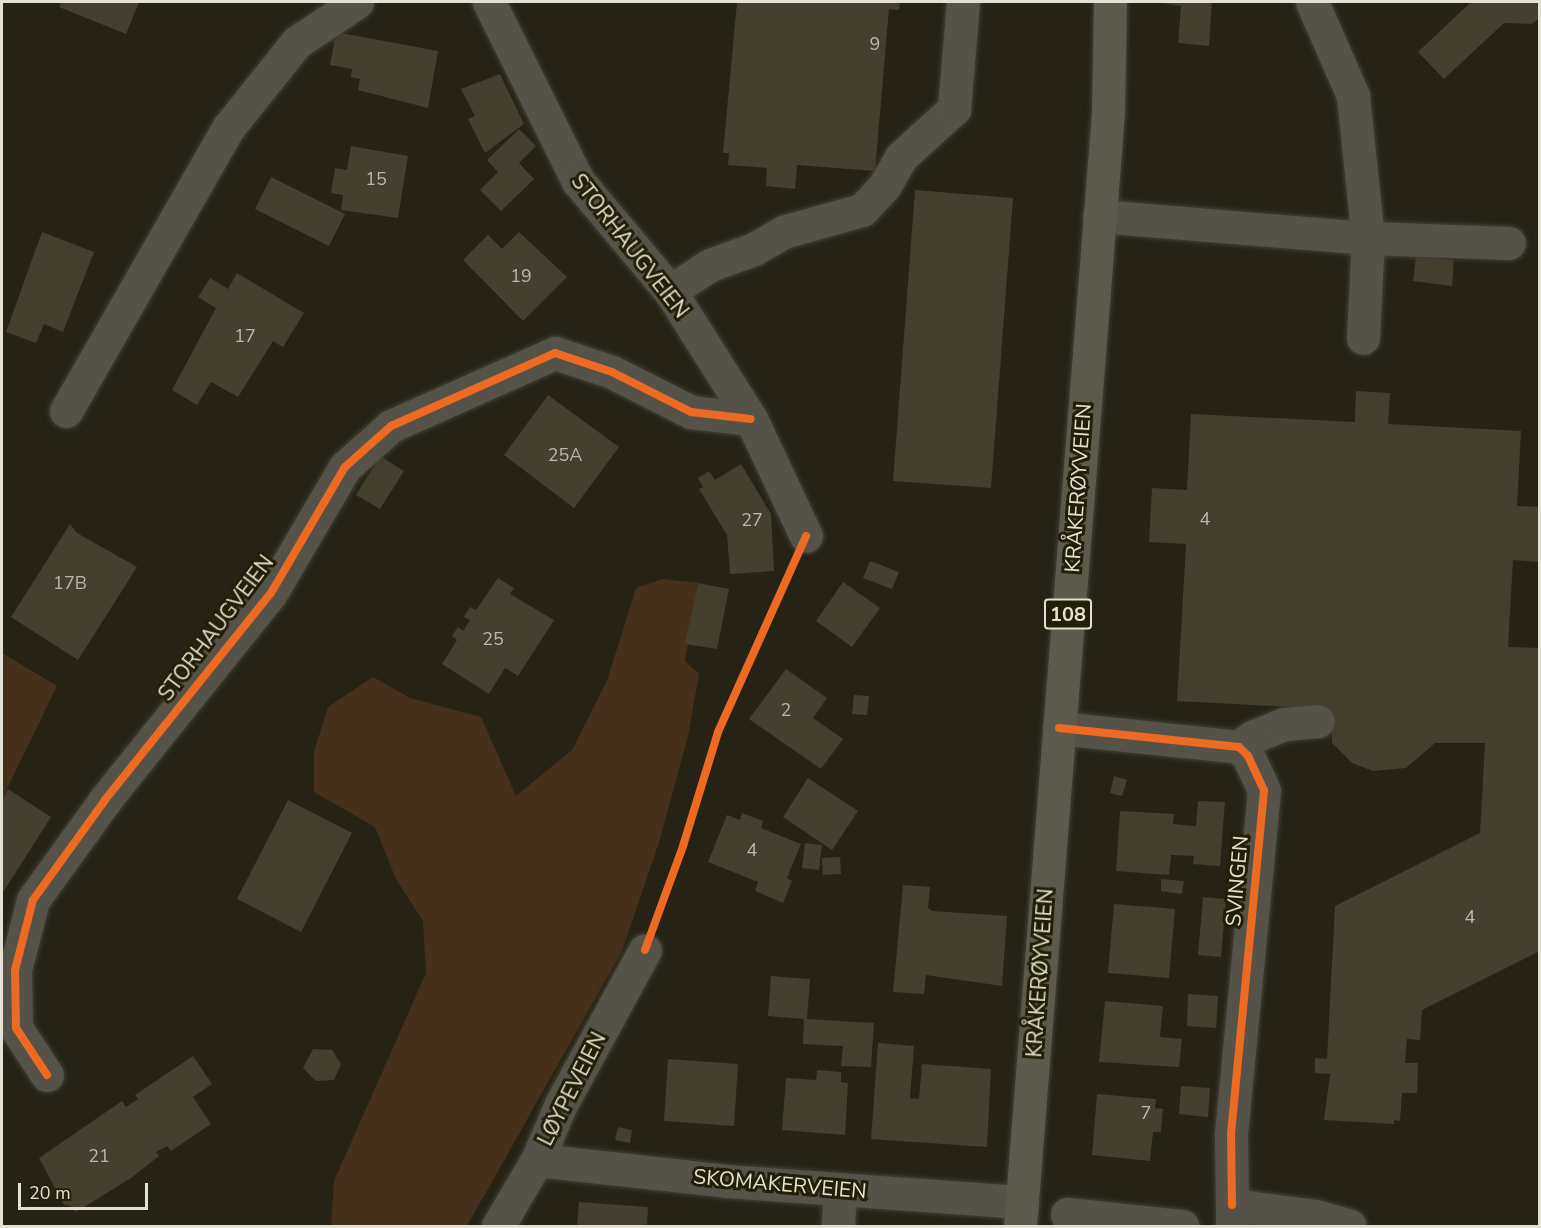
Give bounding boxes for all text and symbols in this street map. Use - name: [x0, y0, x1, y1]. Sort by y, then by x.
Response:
- house number: 9: [870, 33, 880, 55]
- house number: 15: [365, 168, 387, 190]
- street label: STORHAUGVEIEN: [566, 169, 694, 323]
- house number: 19: [510, 265, 532, 287]
- house number: 17: [234, 325, 256, 347]
- street label: KRÅKERØYVEIEN: [1060, 403, 1096, 573]
- house number: 25A: [548, 444, 582, 466]
- house number: 4: [1200, 508, 1210, 530]
- house number: 27: [741, 509, 763, 531]
- street label: STORHAUGVEIEN: [153, 550, 279, 706]
- house number: 17B: [53, 572, 87, 594]
- road number: 108: [1044, 597, 1092, 631]
- house number: 25: [482, 628, 504, 650]
- house number: 2: [781, 699, 791, 721]
- street label: SVINGEN: [1220, 835, 1254, 927]
- house number: 4: [747, 839, 757, 861]
- street label: KRÅKERØYVEIEN: [1022, 888, 1058, 1058]
- house number: 4: [1465, 906, 1475, 928]
- street label: LØYPEVEIEN: [533, 1028, 611, 1150]
- house number: 7: [1141, 1102, 1151, 1124]
- house number: 21: [88, 1145, 110, 1167]
- street label: SKOMAKERVEIEN: [692, 1164, 868, 1204]
- scale bar: [21, 1171, 152, 1209]
- text: 20 m: [29, 1181, 71, 1205]

